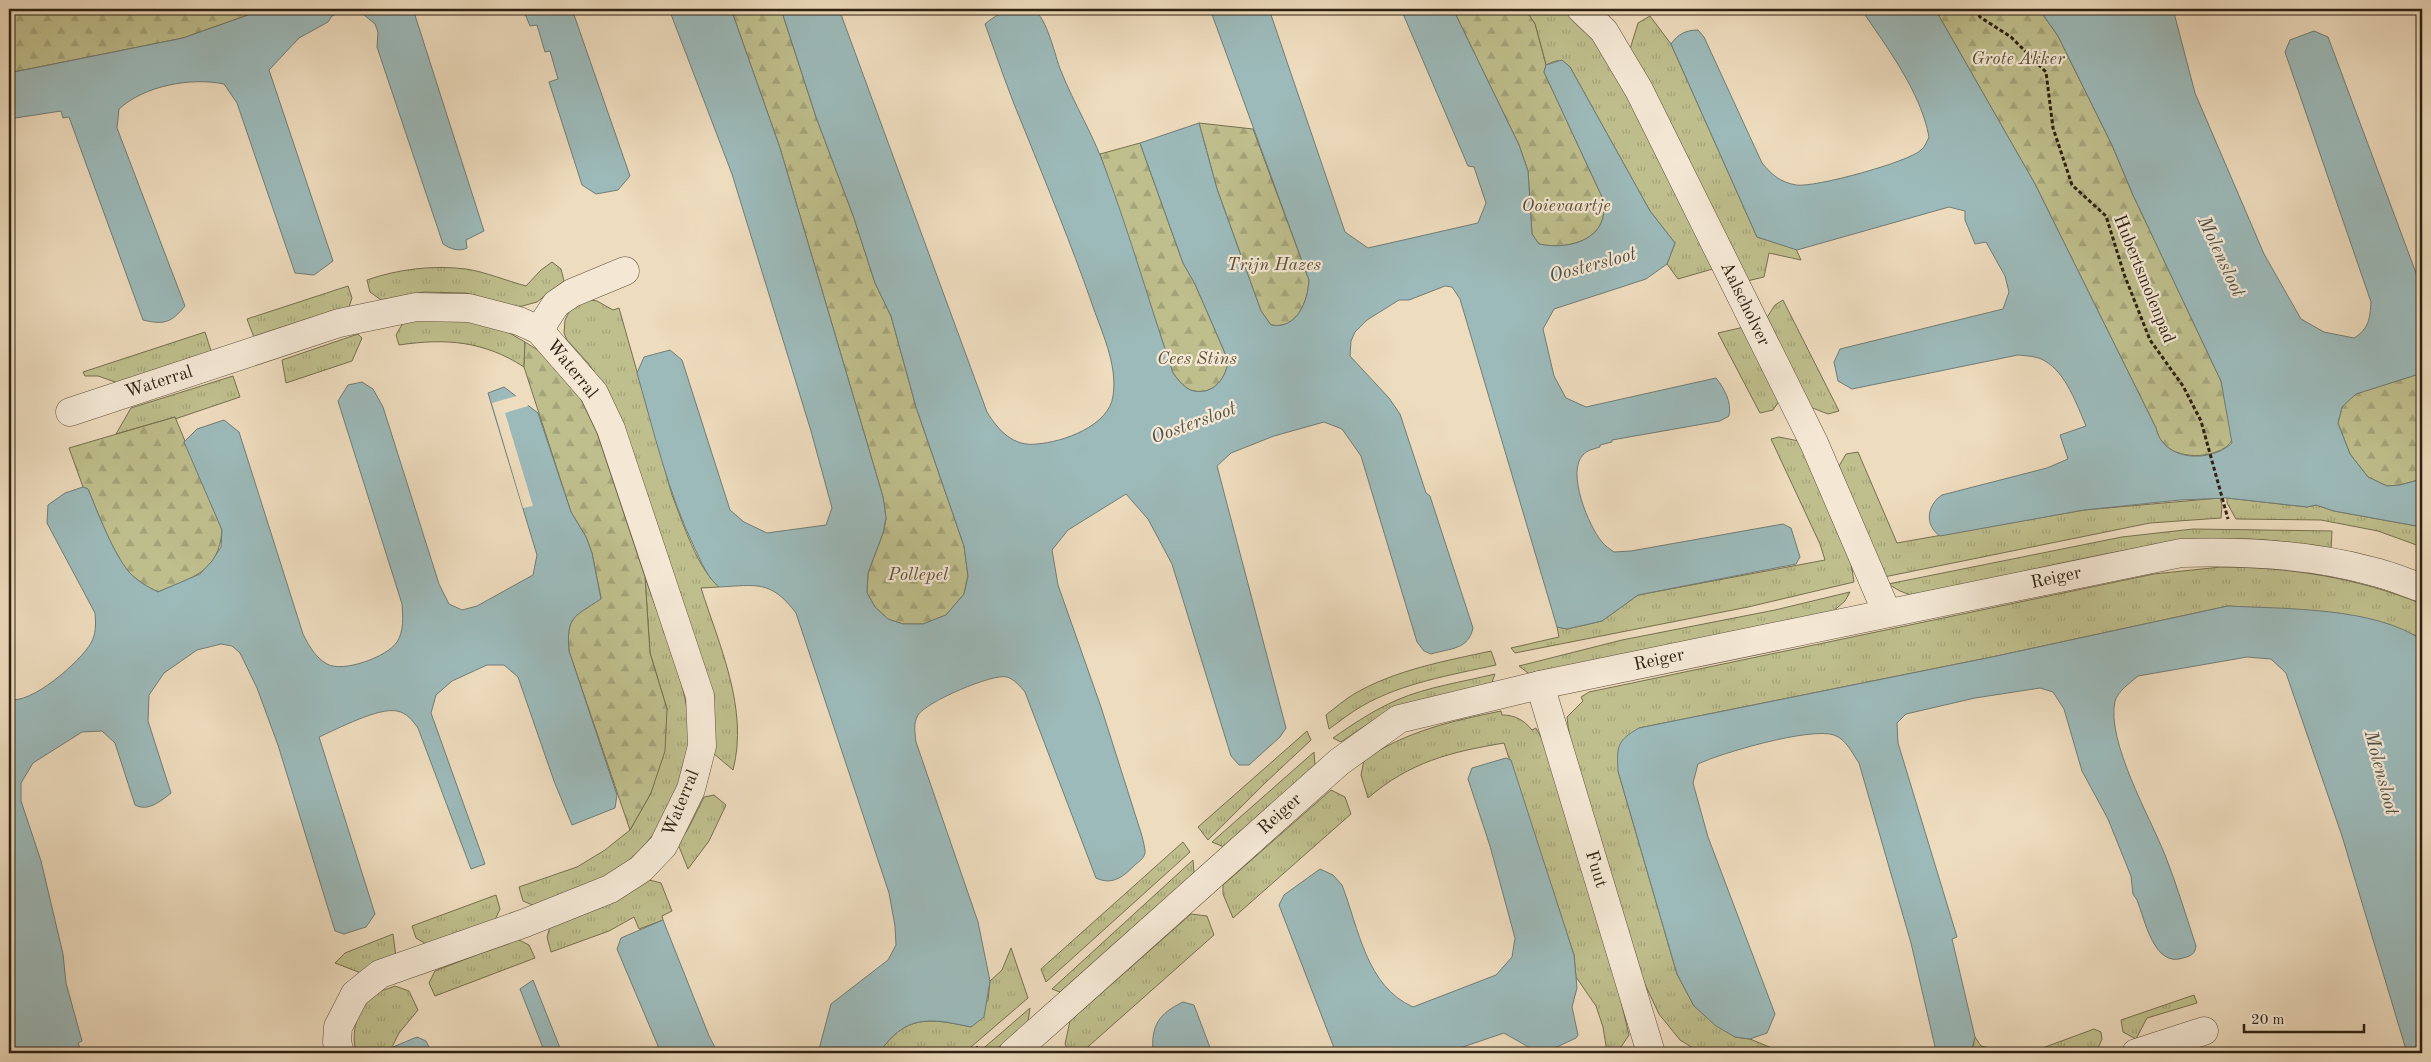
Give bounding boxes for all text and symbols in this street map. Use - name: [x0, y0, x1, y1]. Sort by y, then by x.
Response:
- park label: Grote Akker: [1971, 50, 2066, 68]
- park label: Ooievaartje: [1521, 197, 1611, 215]
- street label: Hubertsmolenpad: [2110, 212, 2178, 346]
- water label: Molensloot: [2193, 213, 2247, 301]
- water label: Oostersloot: [1547, 245, 1640, 287]
- park label: Trijn Hazes: [1227, 256, 1322, 274]
- street label: Aalscholver: [1717, 259, 1773, 349]
- street label: Waterral: [543, 336, 601, 402]
- park label: Cees Stins: [1157, 350, 1238, 368]
- street label: Waterral: [123, 363, 195, 401]
- water label: Oostersloot: [1149, 399, 1240, 448]
- street label: Reiger: [2029, 564, 2084, 592]
- park label: Pollepel: [887, 566, 949, 584]
- street label: Reiger: [1632, 646, 1687, 674]
- water label: Molensloot: [2359, 728, 2401, 818]
- street label: Waterral: [660, 767, 702, 839]
- street label: Reiger: [1255, 790, 1306, 838]
- street label: Fuut: [1582, 848, 1610, 890]
- scale bar: [2244, 1002, 2364, 1034]
- text: 20 m: [2251, 1013, 2285, 1028]

